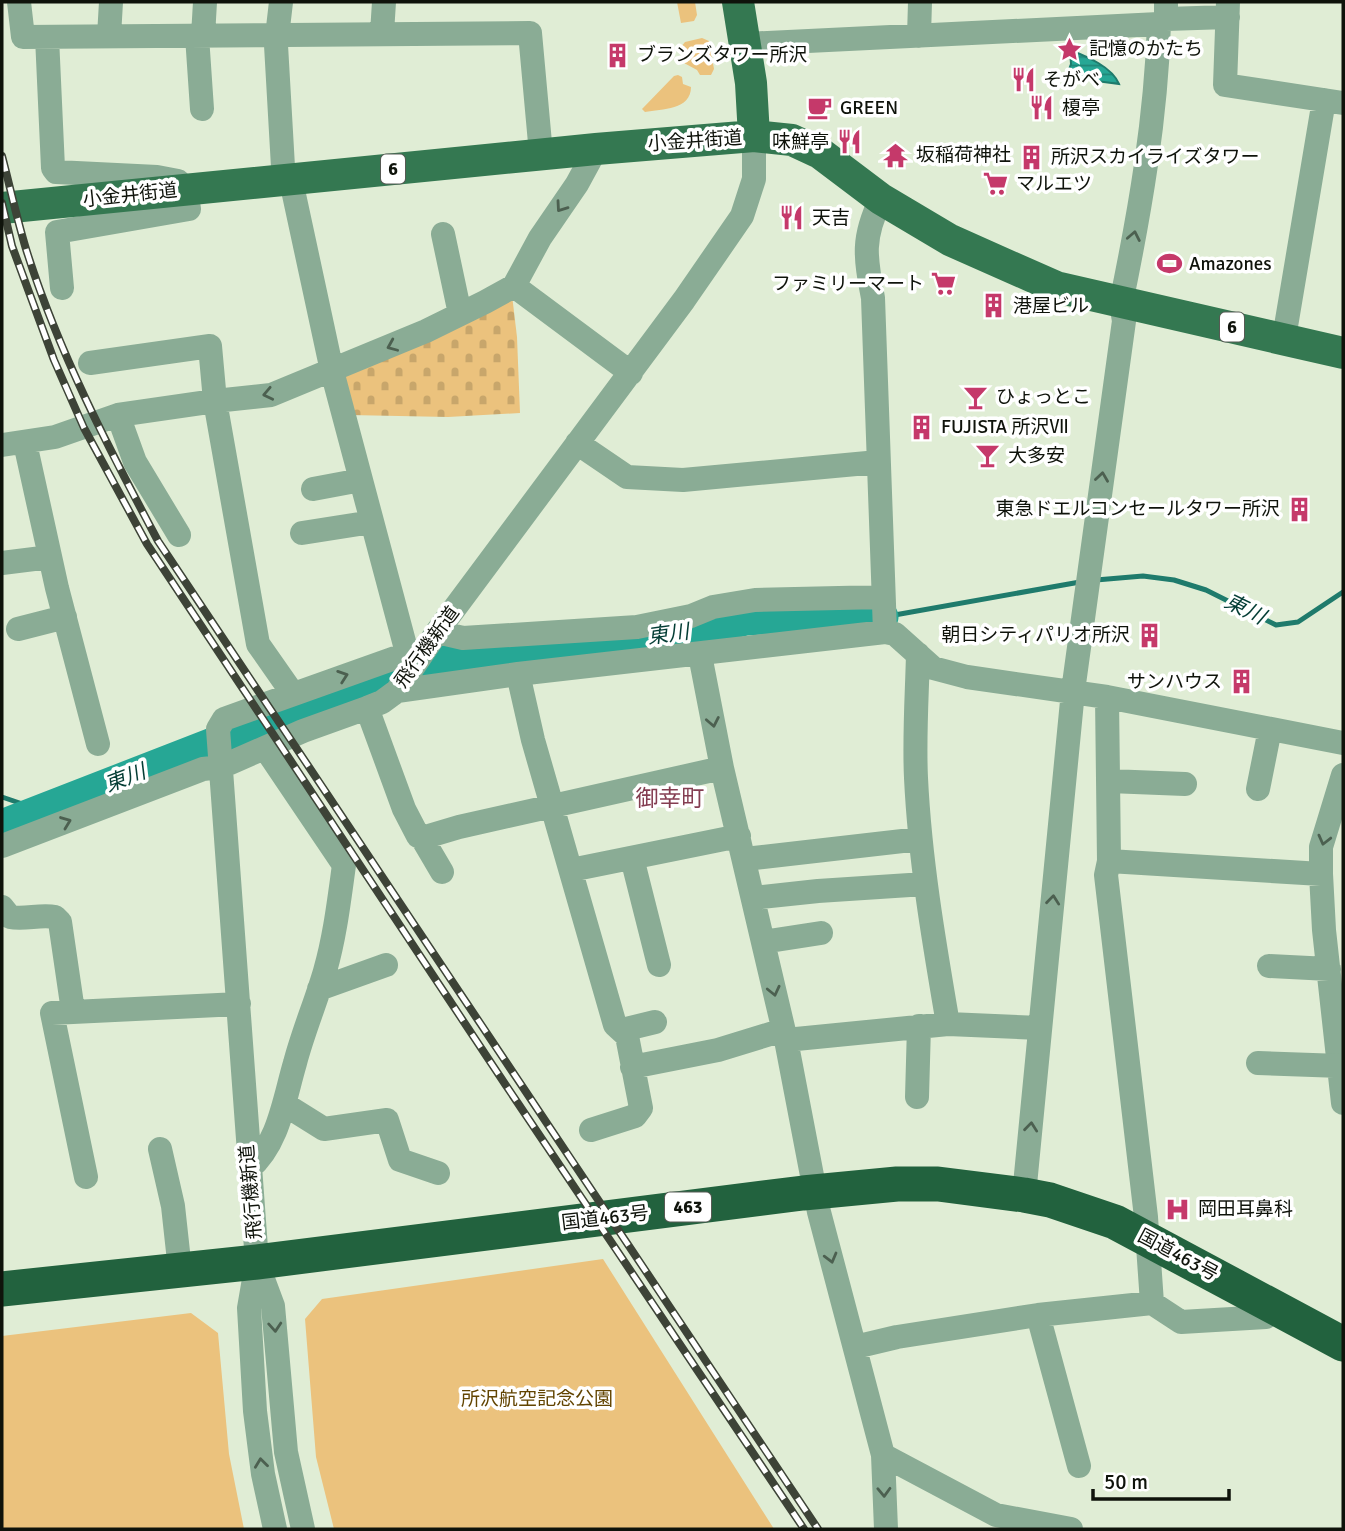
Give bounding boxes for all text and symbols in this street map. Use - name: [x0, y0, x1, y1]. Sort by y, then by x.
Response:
- place icon: 記憶のかたち: [1055, 35, 1083, 63]
- place label: 記憶のかたち: [1089, 37, 1203, 61]
- building icon: ブランズタワー所沢: [603, 41, 631, 69]
- place label: ブランズタワー所沢: [637, 43, 808, 67]
- restaurant icon: そがべ: [1009, 66, 1037, 94]
- place label: そがべ: [1043, 68, 1100, 92]
- cafe icon: GREEN: [806, 94, 834, 122]
- restaurant icon: 榎亭: [1028, 94, 1056, 122]
- place label: GREEN: [840, 96, 898, 120]
- place label: 榎亭: [1062, 96, 1100, 120]
- street label: 小金井街道: [647, 126, 743, 156]
- restaurant icon: 味鮮亭: [835, 128, 863, 156]
- place label: 味鮮亭: [772, 130, 829, 154]
- temple icon: 坂稲荷神社: [882, 141, 910, 169]
- place label: 坂稲荷神社: [916, 143, 1011, 167]
- building icon: 所沢スカイライズタワー: [1017, 143, 1045, 171]
- place label: 所沢スカイライズタワー: [1051, 145, 1259, 169]
- road number: 6: [381, 154, 405, 184]
- supermarket icon: マルエツ: [982, 170, 1010, 198]
- place label: マルエツ: [1016, 172, 1092, 196]
- street label: 小金井街道: [81, 178, 179, 212]
- one-way arrow: [557, 199, 569, 212]
- restaurant icon: 天吉: [778, 204, 806, 232]
- place label: 天吉: [812, 206, 850, 230]
- one-way arrow: [1126, 230, 1141, 242]
- sports icon: Amazones: [1155, 250, 1183, 278]
- place label: Amazones: [1189, 252, 1272, 276]
- supermarket icon: ファミリーマート: [930, 270, 958, 298]
- place label: ファミリーマート: [772, 272, 924, 296]
- building icon: 港屋ビル: [979, 292, 1007, 320]
- place label: 港屋ビル: [1013, 294, 1089, 318]
- road number: 6: [1220, 312, 1244, 342]
- one-way arrow: [387, 337, 399, 351]
- bar icon: ひょっとこ: [962, 383, 990, 411]
- place label: ひょっとこ: [996, 385, 1091, 409]
- one-way arrow: [262, 386, 274, 401]
- building icon: FUJISTA 所沢Ⅶ: [907, 413, 935, 441]
- place label: FUJISTA 所沢Ⅶ: [941, 415, 1068, 439]
- bar icon: 大多安: [974, 442, 1002, 470]
- place label: 大多安: [1008, 444, 1065, 468]
- one-way arrow: [1095, 471, 1110, 483]
- building icon: 東急ドエルコンセールタワー所沢: [1286, 495, 1314, 523]
- place label: 東急ドエルコンセールタワー所沢: [995, 497, 1280, 521]
- water label: 東川: [1220, 588, 1271, 631]
- street label: 飛行機新道: [389, 602, 465, 692]
- water label: 東川: [645, 618, 693, 650]
- building icon: 朝日シティパリオ所沢: [1136, 621, 1164, 649]
- place label: 朝日シティパリオ所沢: [941, 623, 1130, 647]
- building icon: サンハウス: [1228, 668, 1256, 696]
- one-way arrow: [336, 670, 348, 684]
- place label: サンハウス: [1127, 670, 1222, 694]
- one-way arrow: [705, 716, 720, 728]
- water label: 東川: [101, 758, 151, 798]
- district label: 御幸町: [636, 784, 705, 813]
- one-way arrow: [59, 816, 71, 830]
- one-way arrow: [1318, 834, 1332, 846]
- one-way arrow: [1045, 894, 1060, 905]
- one-way arrow: [766, 985, 781, 997]
- one-way arrow: [1023, 1121, 1038, 1132]
- street label: 飛行機新道: [235, 1144, 267, 1240]
- road number: 463: [665, 1192, 711, 1222]
- hospital icon: 岡田耳鼻科: [1164, 1195, 1192, 1223]
- place label: 岡田耳鼻科: [1198, 1197, 1293, 1221]
- street label: 国道463号: [560, 1201, 650, 1235]
- street label: 国道463号: [1134, 1224, 1222, 1286]
- one-way arrow: [823, 1252, 837, 1264]
- one-way arrow: [267, 1322, 282, 1333]
- park label: 所沢航空記念公園: [461, 1387, 613, 1411]
- one-way arrow: [254, 1457, 269, 1468]
- scale bar: [1093, 1458, 1230, 1502]
- text: 50 m: [1104, 1469, 1148, 1495]
- one-way arrow: [877, 1487, 892, 1498]

